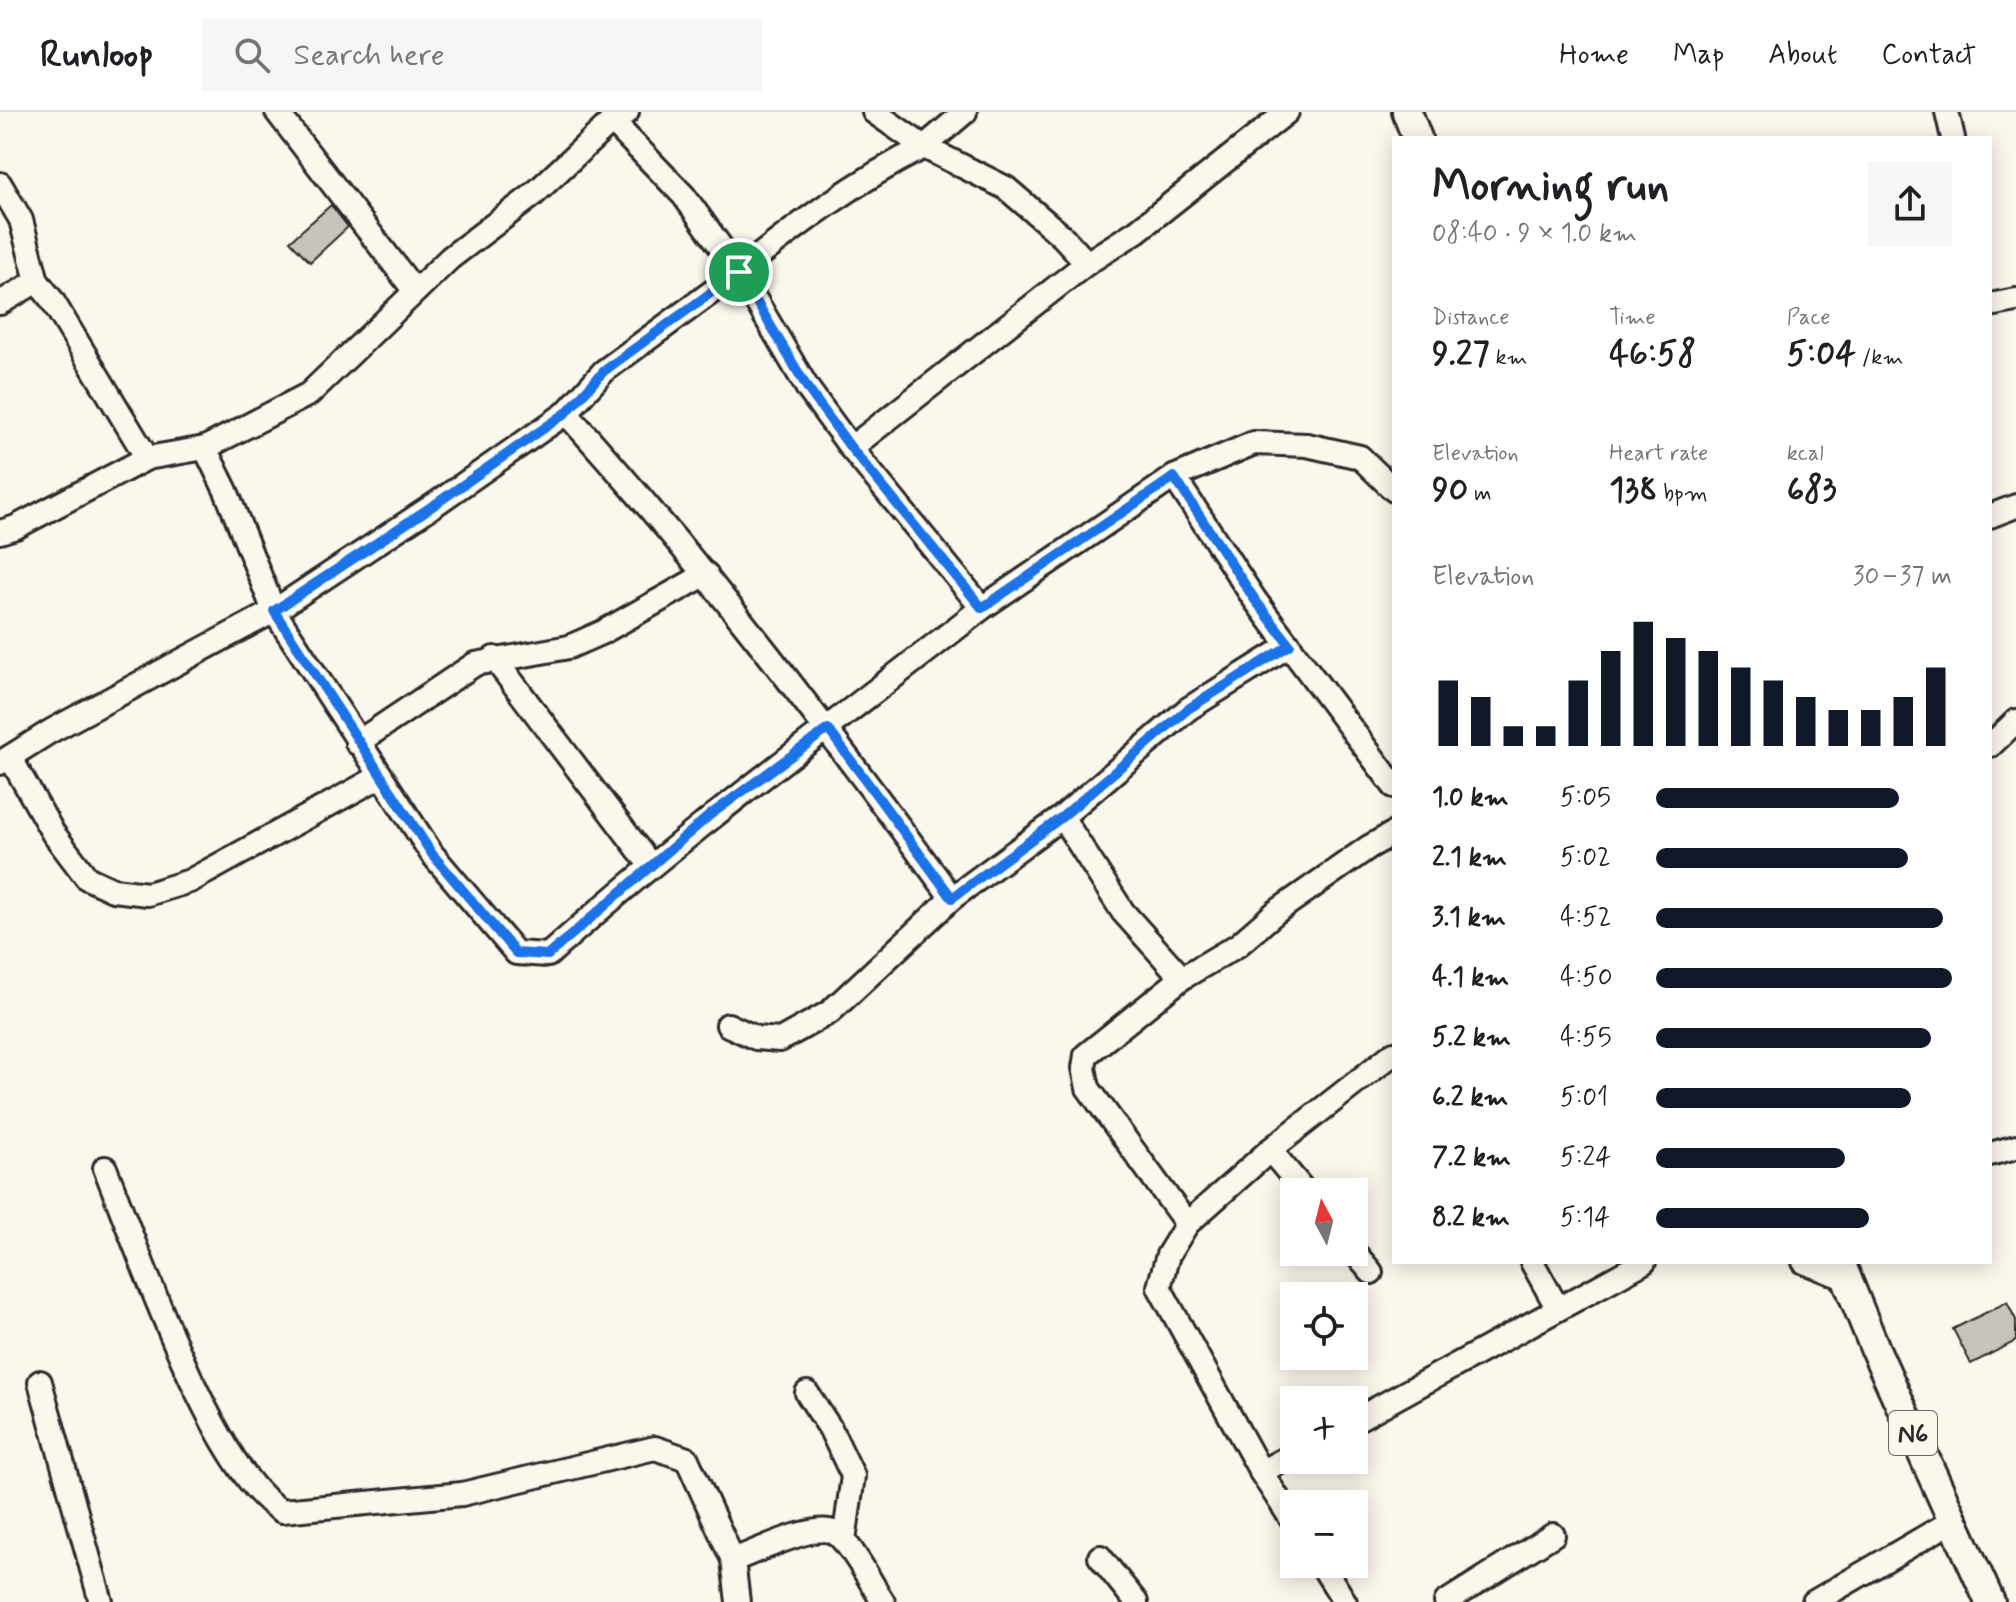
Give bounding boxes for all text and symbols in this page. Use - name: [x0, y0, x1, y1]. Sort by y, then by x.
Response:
- search box: [202, 19, 762, 91]
- text: Runloop: [40, 31, 154, 80]
- icon: search: [230, 33, 274, 77]
- text: Search here: [294, 36, 445, 75]
- text: Home: [1559, 37, 1629, 74]
- text: Map: [1673, 37, 1724, 74]
- text: About: [1768, 37, 1837, 74]
- text: Contact: [1881, 37, 1976, 74]
- text: Morning run: [1432, 158, 1669, 216]
- button: share: [1868, 162, 1952, 246]
- text: 08:40 · 9 × 1.0 km: [1432, 217, 1637, 251]
- pin: [705, 238, 773, 306]
- icon: arrive: [717, 250, 761, 294]
- text: Distance: [1432, 304, 1509, 332]
- text: Time: [1609, 304, 1655, 332]
- text: Pace: [1787, 304, 1830, 332]
- text: 9.27: [1432, 332, 1490, 377]
- text: 46:58: [1609, 332, 1696, 377]
- text: 5:04: [1787, 332, 1856, 377]
- text: km: [1490, 344, 1528, 372]
- text: /km: [1856, 344, 1903, 372]
- text: Elevation: [1432, 440, 1519, 468]
- text: Heart rate: [1609, 440, 1708, 468]
- text: kcal: [1787, 440, 1824, 468]
- text: 90: [1432, 468, 1468, 513]
- text: 138: [1609, 468, 1657, 513]
- text: 683: [1787, 468, 1837, 513]
- text: m: [1468, 480, 1492, 508]
- text: bpm: [1657, 480, 1708, 508]
- text: Elevation: [1432, 560, 1534, 594]
- text: 30–37 m: [1853, 560, 1952, 594]
- text: 1.0 km: [1432, 781, 1509, 815]
- text: 5:05: [1560, 781, 1611, 815]
- text: 2.1 km: [1432, 841, 1507, 875]
- text: 5:02: [1560, 841, 1611, 875]
- text: 3.1 km: [1432, 901, 1506, 935]
- text: 4:52: [1560, 901, 1611, 935]
- text: 4.1 km: [1432, 961, 1509, 995]
- text: 4:50: [1560, 961, 1613, 995]
- text: 5.2 km: [1432, 1021, 1511, 1055]
- text: 4:55: [1560, 1021, 1612, 1055]
- text: 6.2 km: [1432, 1081, 1508, 1115]
- text: 5:01: [1560, 1081, 1608, 1115]
- text: 7.2 km: [1432, 1141, 1511, 1175]
- text: 5:24: [1560, 1141, 1611, 1175]
- north arrow: [1280, 1178, 1368, 1266]
- map controls: [1280, 1178, 1368, 1578]
- text: 8.2 km: [1432, 1201, 1510, 1235]
- text: 5:14: [1560, 1201, 1610, 1235]
- button: locate: [1280, 1282, 1368, 1370]
- button: +: [1280, 1386, 1368, 1474]
- road number: N6: [1889, 1411, 1937, 1455]
- button: −: [1280, 1490, 1368, 1578]

